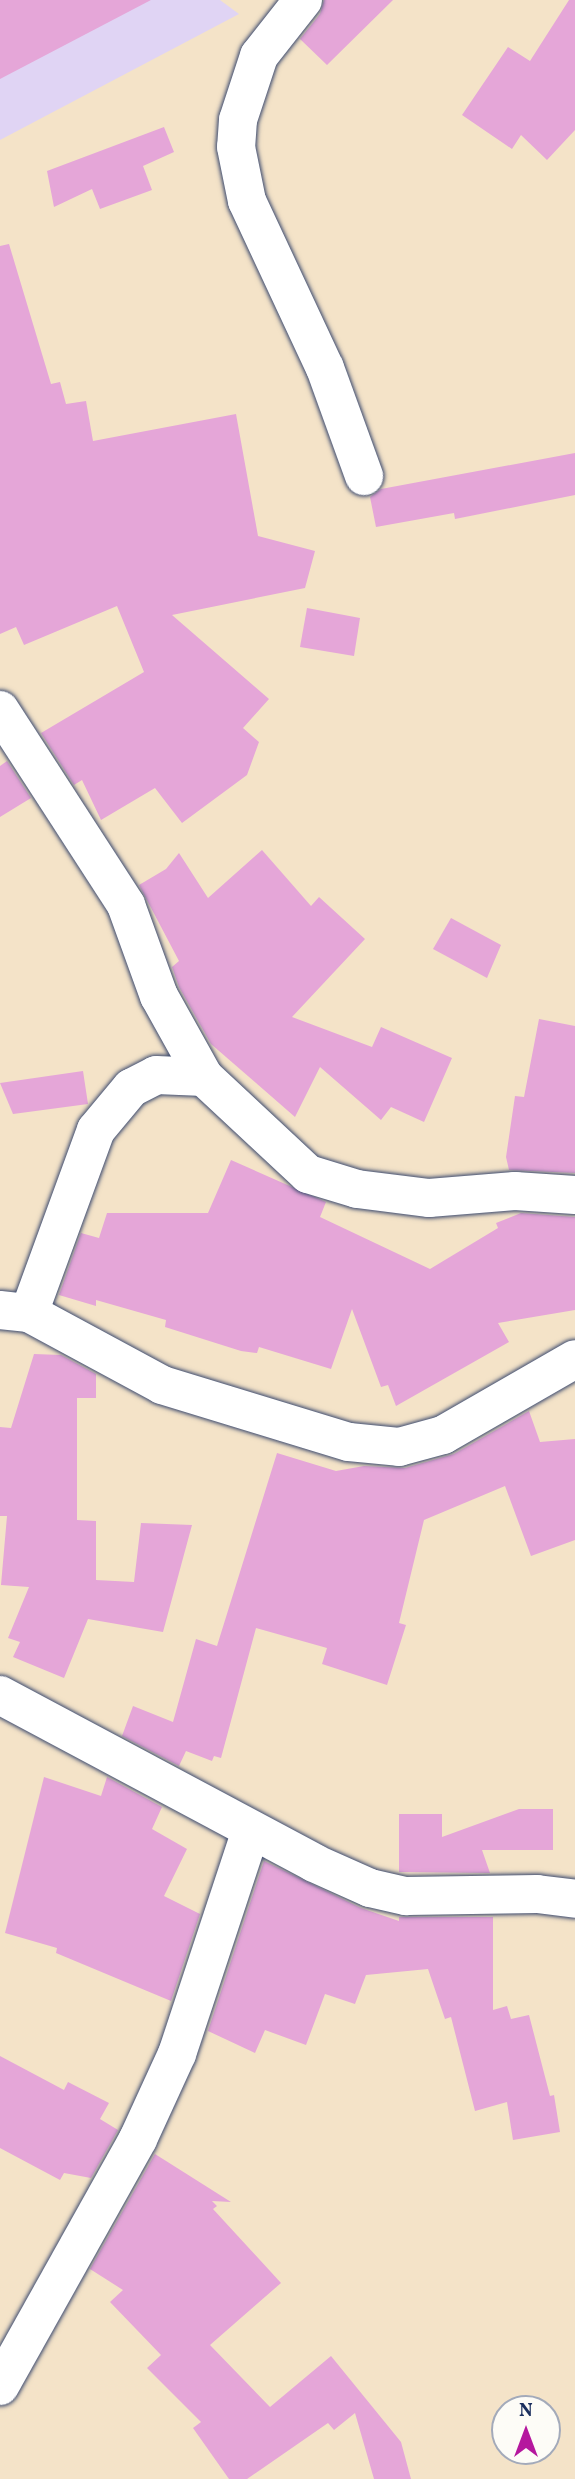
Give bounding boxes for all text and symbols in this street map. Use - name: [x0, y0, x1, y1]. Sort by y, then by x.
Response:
- north arrow: [491, 2395, 561, 2465]
- text: N: [519, 2398, 533, 2424]

